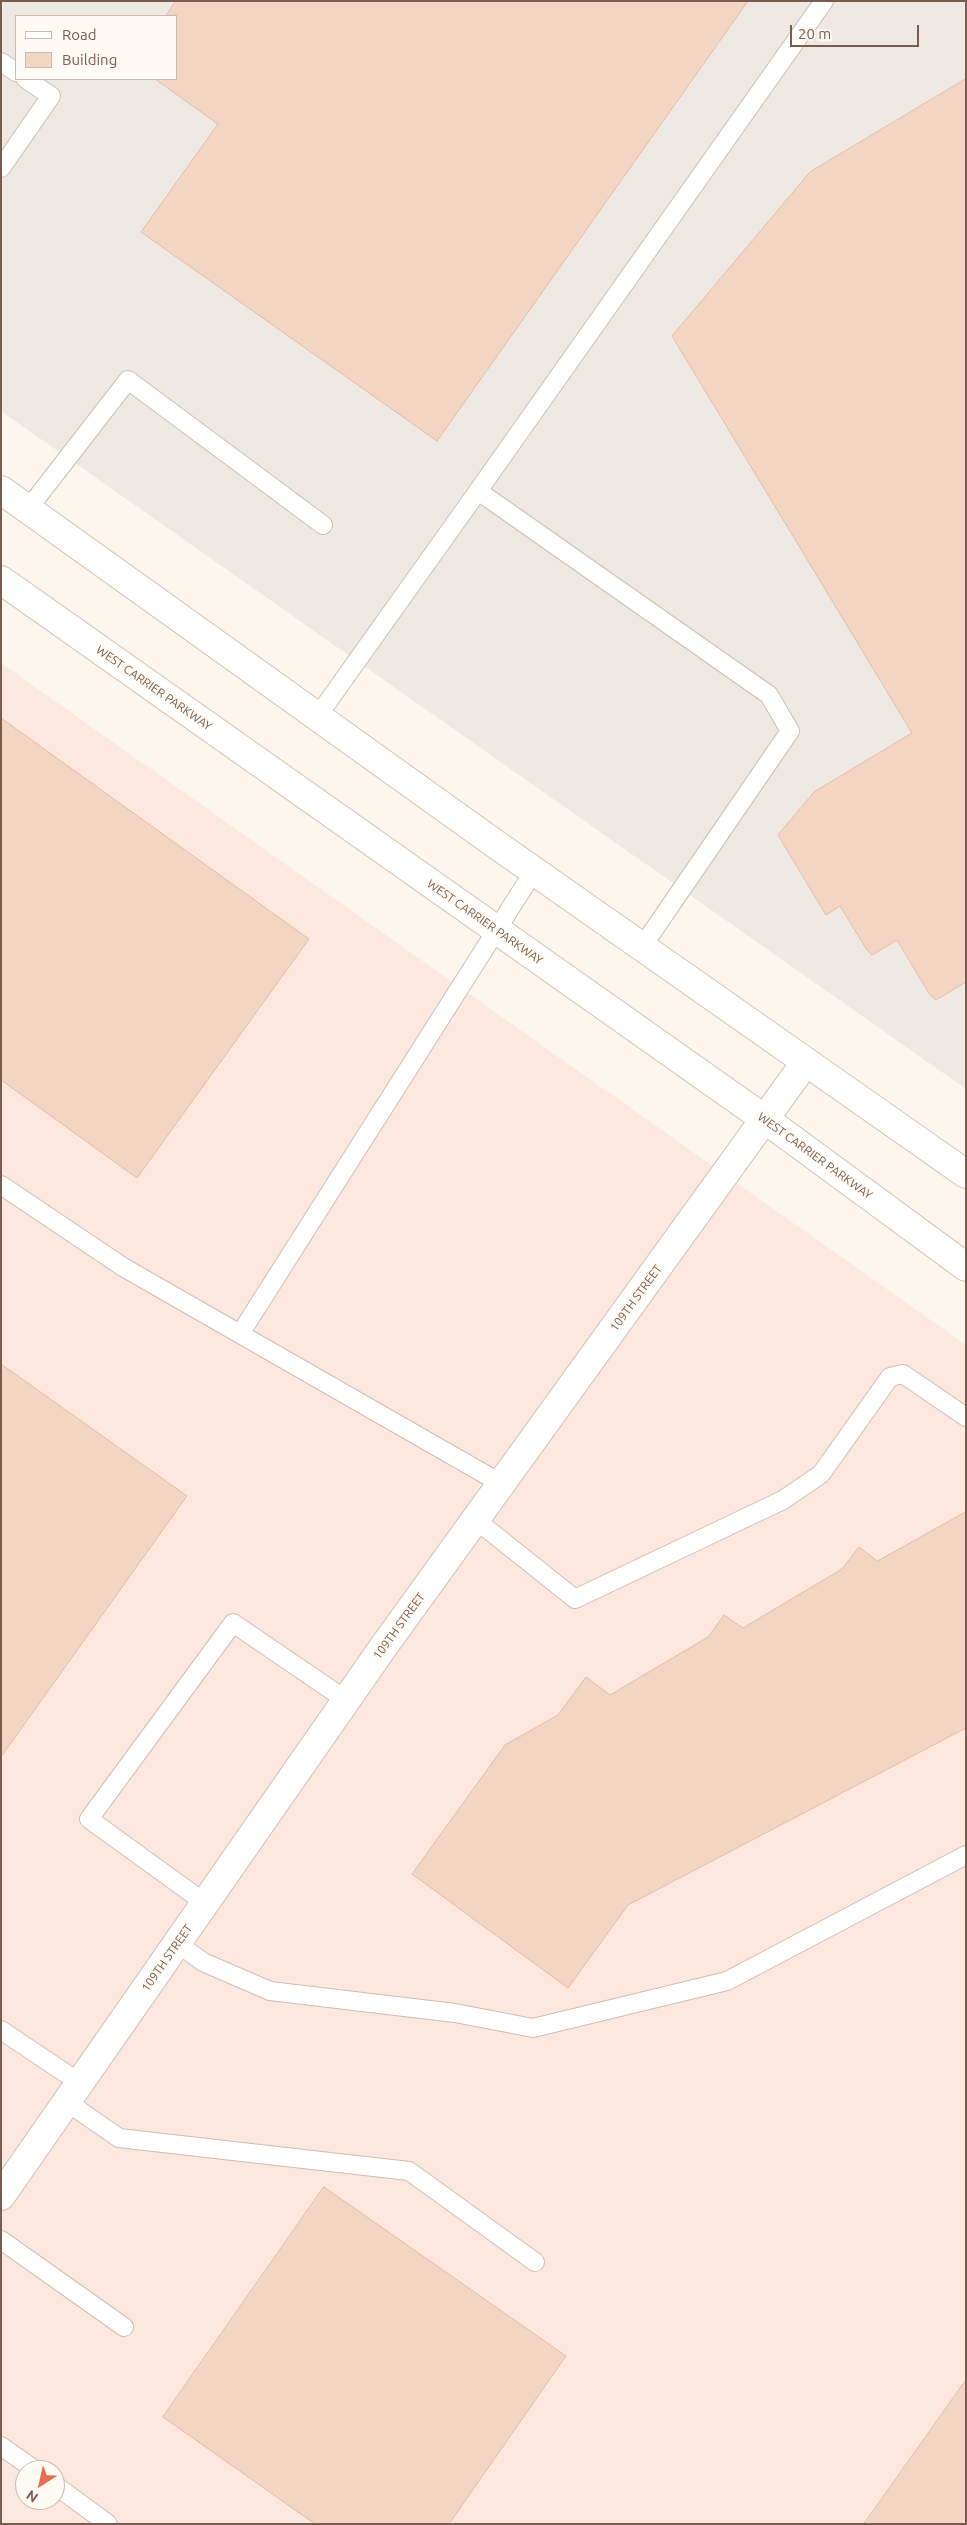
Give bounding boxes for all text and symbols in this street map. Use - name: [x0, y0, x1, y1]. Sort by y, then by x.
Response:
- legend: [15, 15, 178, 80]
- scale bar: [792, 15, 921, 47]
- text: 20 m: [798, 25, 831, 42]
- text: Road: [62, 26, 97, 43]
- text: Building: [62, 51, 117, 68]
- street label: WEST CARRIER PARKWAY: [93, 642, 215, 734]
- street label: WEST CARRIER PARKWAY: [424, 876, 546, 968]
- street label: WEST CARRIER PARKWAY: [755, 1110, 875, 1202]
- street label: 109TH STREET: [607, 1262, 665, 1334]
- street label: 109TH STREET: [370, 1590, 428, 1662]
- street label: 109TH STREET: [139, 1922, 195, 1994]
- north arrow: [15, 2460, 65, 2510]
- text: N: [23, 2487, 41, 2506]

